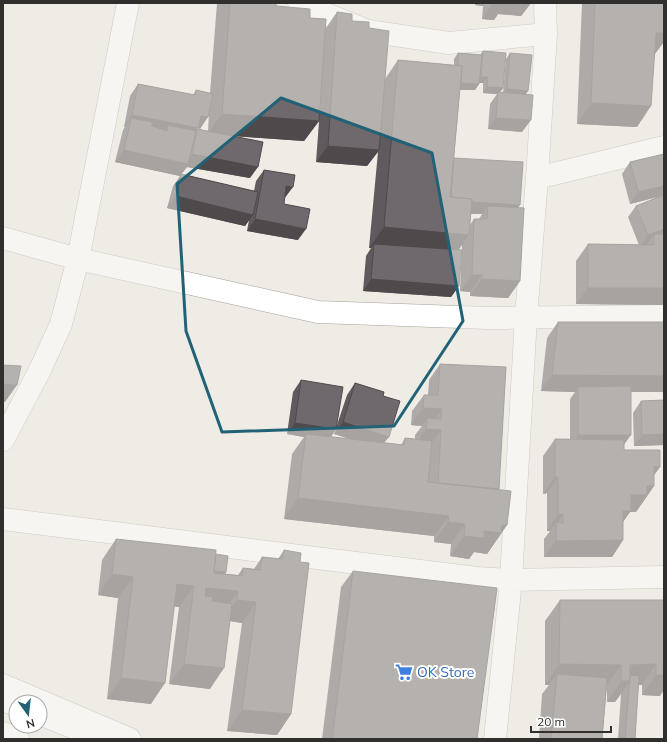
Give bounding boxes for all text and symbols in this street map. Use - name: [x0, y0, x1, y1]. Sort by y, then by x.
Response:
- supermarket icon: OK Store: [394, 662, 414, 682]
- place label: OK Store: [417, 663, 474, 681]
- north arrow: [8, 694, 48, 734]
- scale bar: [531, 708, 611, 734]
- text: 20 m: [537, 714, 565, 729]
- text: N: [25, 716, 36, 731]

